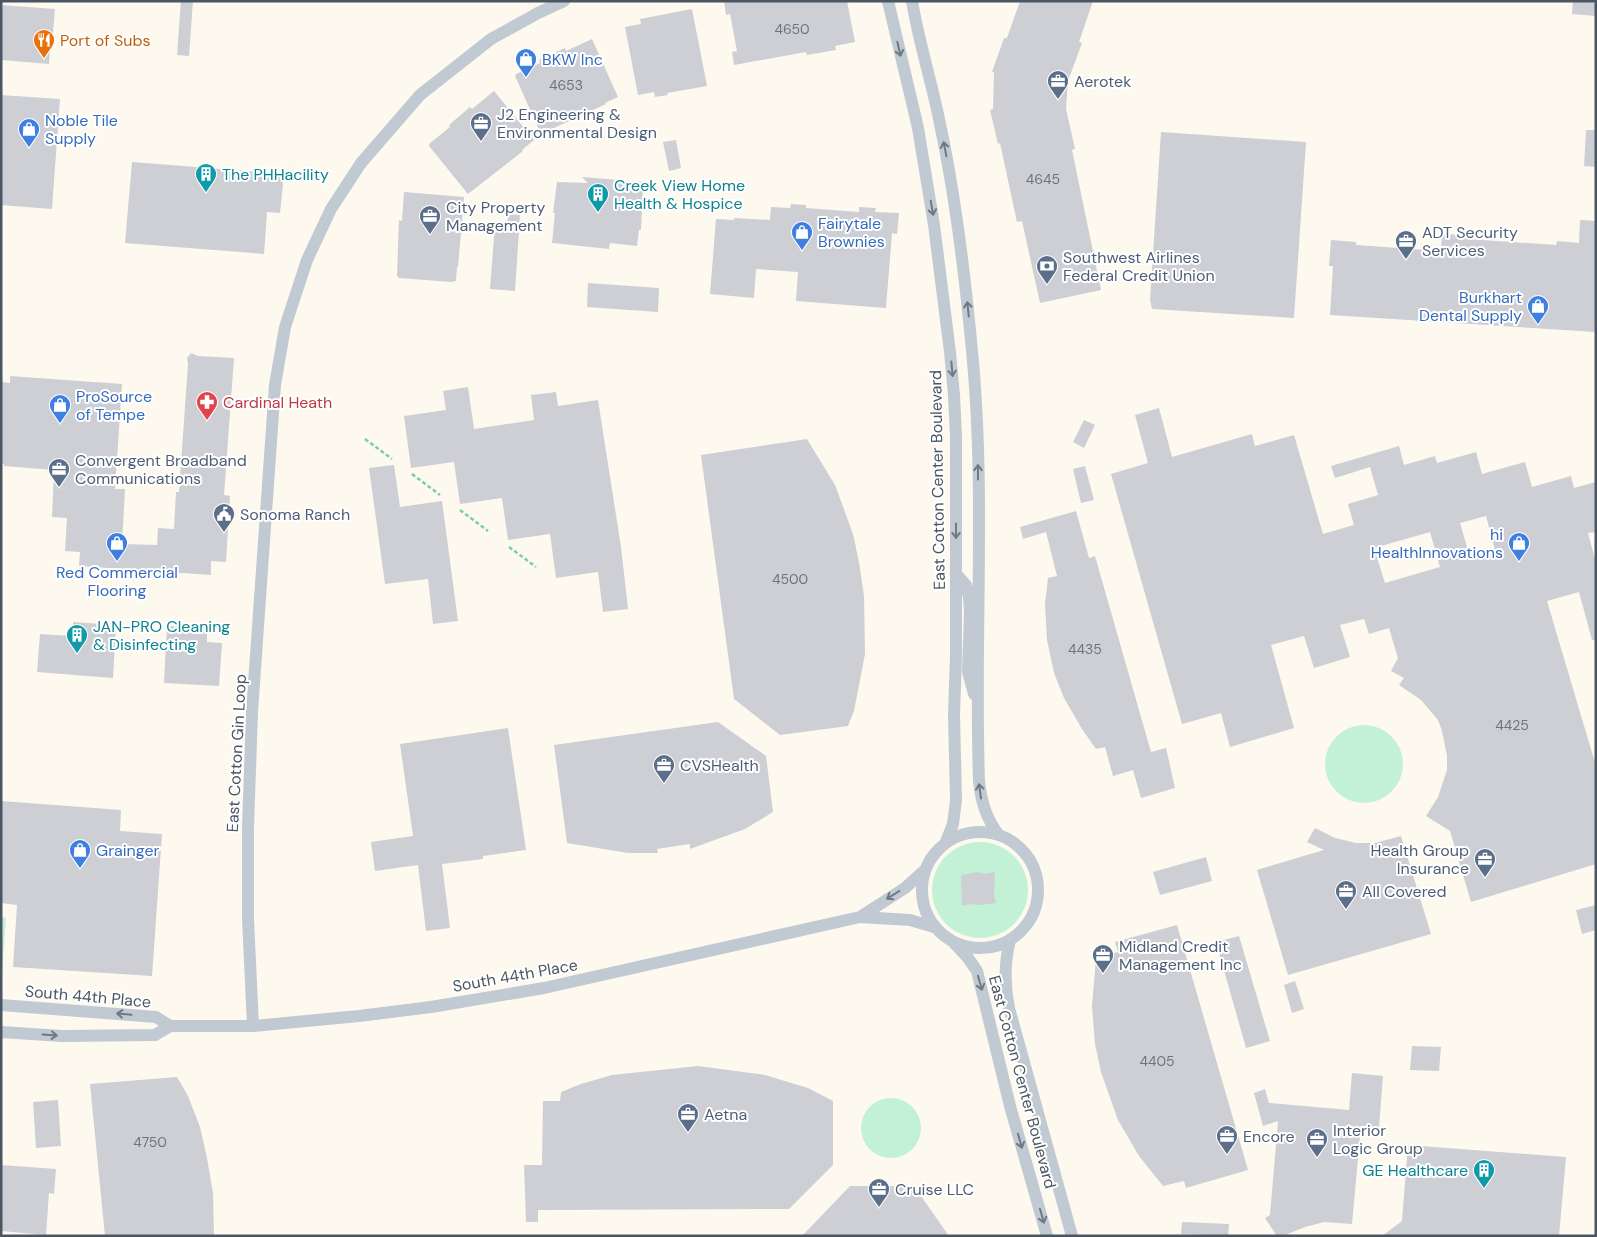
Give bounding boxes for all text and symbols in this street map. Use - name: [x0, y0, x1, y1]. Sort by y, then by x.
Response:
- house number: 4650: [774, 20, 810, 38]
- restaurant icon: Port of Subs: [32, 28, 56, 59]
- place label: Port of Subs: [60, 30, 150, 51]
- one-way arrow: [895, 40, 904, 56]
- shop icon: BKW Inc: [514, 47, 538, 78]
- place label: BKW Inc: [542, 49, 603, 70]
- office icon: Aerotek: [1046, 69, 1070, 100]
- place label: Aerotek: [1074, 71, 1131, 92]
- house number: 4653: [549, 76, 583, 94]
- place label: J2 Engineering & Environmental Design: [497, 104, 657, 143]
- place label: Noble Tile Supply: [45, 110, 118, 149]
- office icon: J2 Engineering & Environmental Design: [469, 111, 493, 142]
- shop icon: Noble Tile Supply: [17, 117, 41, 148]
- one-way arrow: [939, 141, 949, 157]
- building icon: The PHHacility: [194, 162, 218, 193]
- place label: The PHHacility: [222, 164, 329, 185]
- house number: 4645: [1026, 170, 1060, 188]
- place label: Creek View Home Health & Hospice: [614, 175, 745, 214]
- building icon: Creek View Home Health & Hospice: [586, 182, 610, 213]
- place label: City Property Management: [446, 197, 545, 236]
- one-way arrow: [927, 200, 937, 216]
- office icon: City Property Management: [418, 204, 442, 235]
- place label: Fairytale Brownies: [818, 213, 885, 252]
- shop icon: Fairytale Brownies: [790, 220, 814, 251]
- place label: ADT Security Services: [1422, 222, 1518, 261]
- office icon: ADT Security Services: [1394, 229, 1418, 260]
- place label: Southwest Airlines Federal Credit Union: [1063, 247, 1215, 286]
- bank icon: Southwest Airlines Federal Credit Union: [1035, 254, 1059, 285]
- place label: Burkhart Dental Supply: [1419, 287, 1522, 326]
- shop icon: Burkhart Dental Supply: [1526, 294, 1550, 325]
- one-way arrow: [963, 302, 973, 318]
- one-way arrow: [947, 361, 956, 377]
- street label: East Cotton Center Boulevard: [925, 370, 950, 590]
- place label: ProSource of Tempe: [76, 386, 152, 425]
- pharmacy icon: Cardinal Heath: [195, 390, 219, 421]
- place label: Cardinal Heath: [223, 392, 332, 413]
- shop icon: ProSource of Tempe: [48, 393, 72, 424]
- place label: Convergent Broadband Communications: [75, 450, 247, 489]
- office icon: Convergent Broadband Communications: [47, 457, 71, 488]
- one-way arrow: [973, 464, 983, 480]
- public building icon: Sonoma Ranch: [212, 502, 236, 533]
- place label: Sonoma Ranch: [240, 504, 350, 525]
- one-way arrow: [951, 523, 961, 539]
- place label: hi HealthInnovations: [1371, 524, 1503, 563]
- shop icon: Red Commercial Flooring: [105, 531, 129, 562]
- shop icon: hi HealthInnovations: [1507, 531, 1531, 562]
- place label: Red Commercial Flooring: [56, 562, 178, 601]
- house number: 4500: [772, 570, 808, 588]
- place label: JAN-PRO Cleaning & Disinfecting: [93, 616, 230, 655]
- building icon: JAN-PRO Cleaning & Disinfecting: [65, 623, 89, 654]
- house number: 4435: [1068, 640, 1102, 658]
- street label: East Cotton Gin Loop: [222, 673, 251, 833]
- house number: 4425: [1495, 716, 1529, 734]
- office icon: CVSHealth: [652, 753, 676, 784]
- place label: CVSHealth: [680, 755, 759, 776]
- one-way arrow: [975, 784, 985, 800]
- shop icon: Grainger: [68, 838, 92, 869]
- place label: Grainger: [96, 840, 159, 861]
- place label: Health Group Insurance: [1371, 840, 1469, 879]
- office icon: Health Group Insurance: [1473, 847, 1497, 878]
- office icon: All Covered: [1334, 879, 1358, 910]
- place label: All Covered: [1362, 881, 1446, 902]
- one-way arrow: [887, 890, 901, 900]
- place label: Midland Credit Management Inc: [1119, 936, 1242, 975]
- office icon: Midland Credit Management Inc: [1091, 943, 1115, 974]
- street label: South 44th Place: [451, 954, 579, 997]
- street label: East Cotton Center Boulevard: [984, 973, 1061, 1191]
- one-way arrow: [976, 975, 985, 991]
- street label: South 44th Place: [24, 981, 152, 1012]
- one-way arrow: [116, 1010, 132, 1019]
- one-way arrow: [42, 1031, 58, 1040]
- house number: 4405: [1139, 1052, 1175, 1070]
- office icon: Aetna: [676, 1102, 700, 1133]
- place label: Aetna: [704, 1104, 747, 1125]
- place label: Interior Logic Group: [1333, 1120, 1423, 1159]
- office icon: Encore: [1215, 1124, 1239, 1155]
- place label: Encore: [1243, 1126, 1295, 1147]
- office icon: Interior Logic Group: [1305, 1127, 1329, 1158]
- one-way arrow: [1016, 1132, 1026, 1148]
- house number: 4750: [133, 1133, 167, 1151]
- building icon: GE Healthcare: [1472, 1158, 1496, 1189]
- place label: GE Healthcare: [1362, 1160, 1468, 1181]
- office icon: Cruise LLC: [867, 1177, 891, 1208]
- place label: Cruise LLC: [895, 1179, 974, 1200]
- one-way arrow: [1037, 1207, 1047, 1223]

